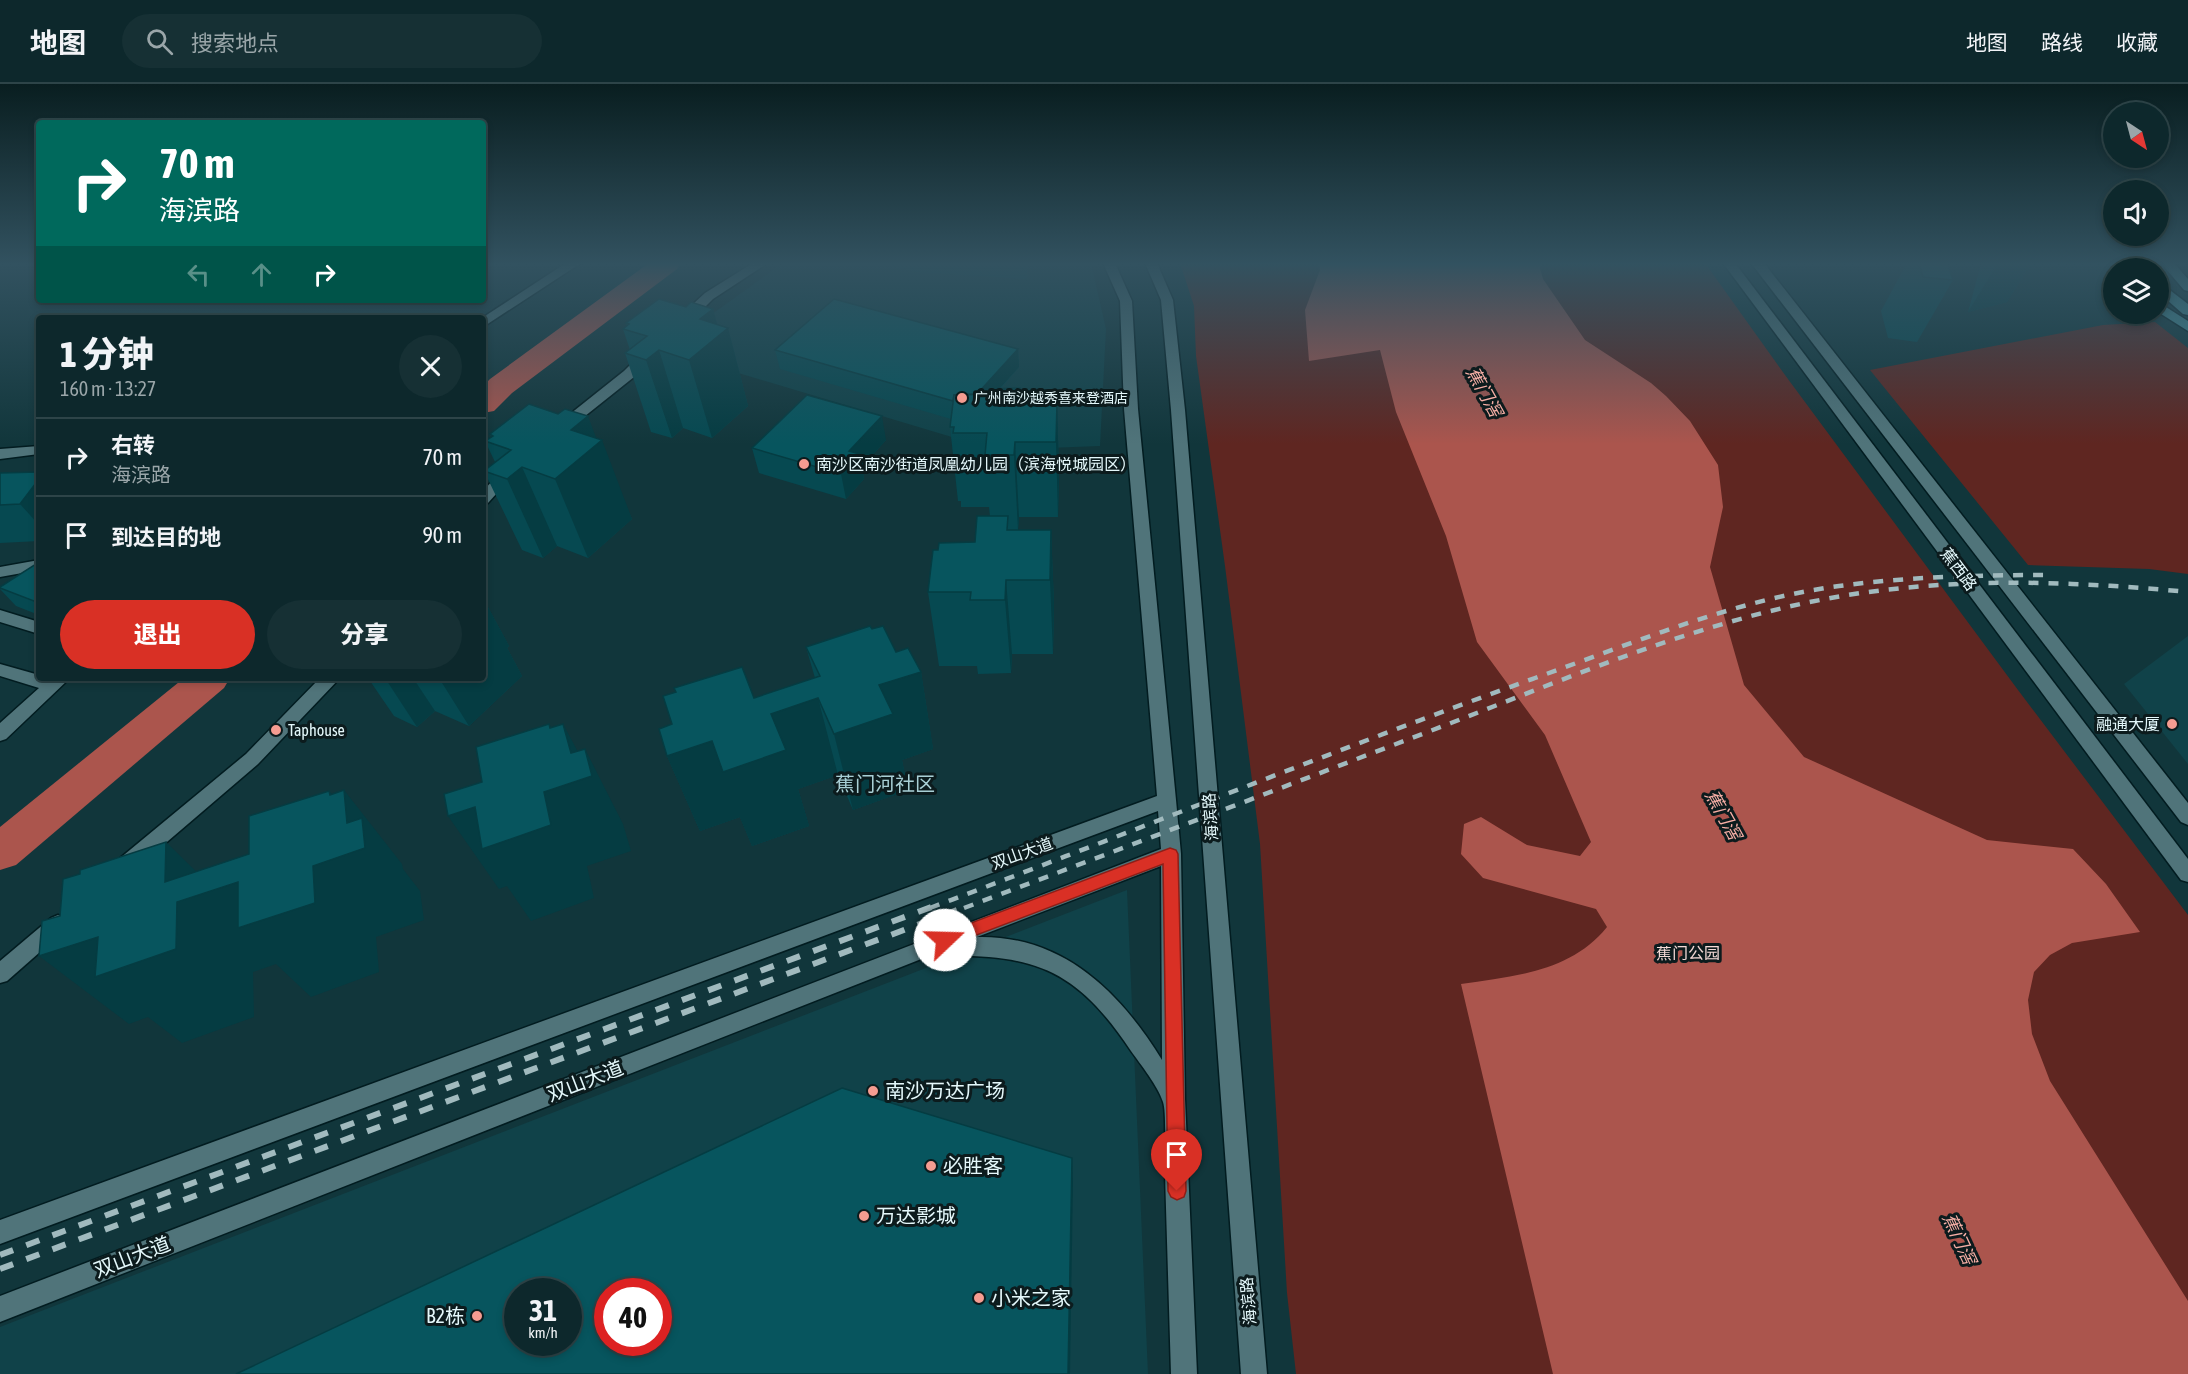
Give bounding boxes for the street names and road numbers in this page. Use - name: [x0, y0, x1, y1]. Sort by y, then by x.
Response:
- street label: 蕉西路: [1937, 544, 1981, 594]
- street label: 海滨路: [1199, 792, 1221, 842]
- street label: 双山大道: [989, 834, 1055, 872]
- street label: 双山大道: [543, 1055, 626, 1106]
- street label: 双山大道: [90, 1231, 173, 1282]
- street label: 海滨路: [1237, 1276, 1259, 1326]

